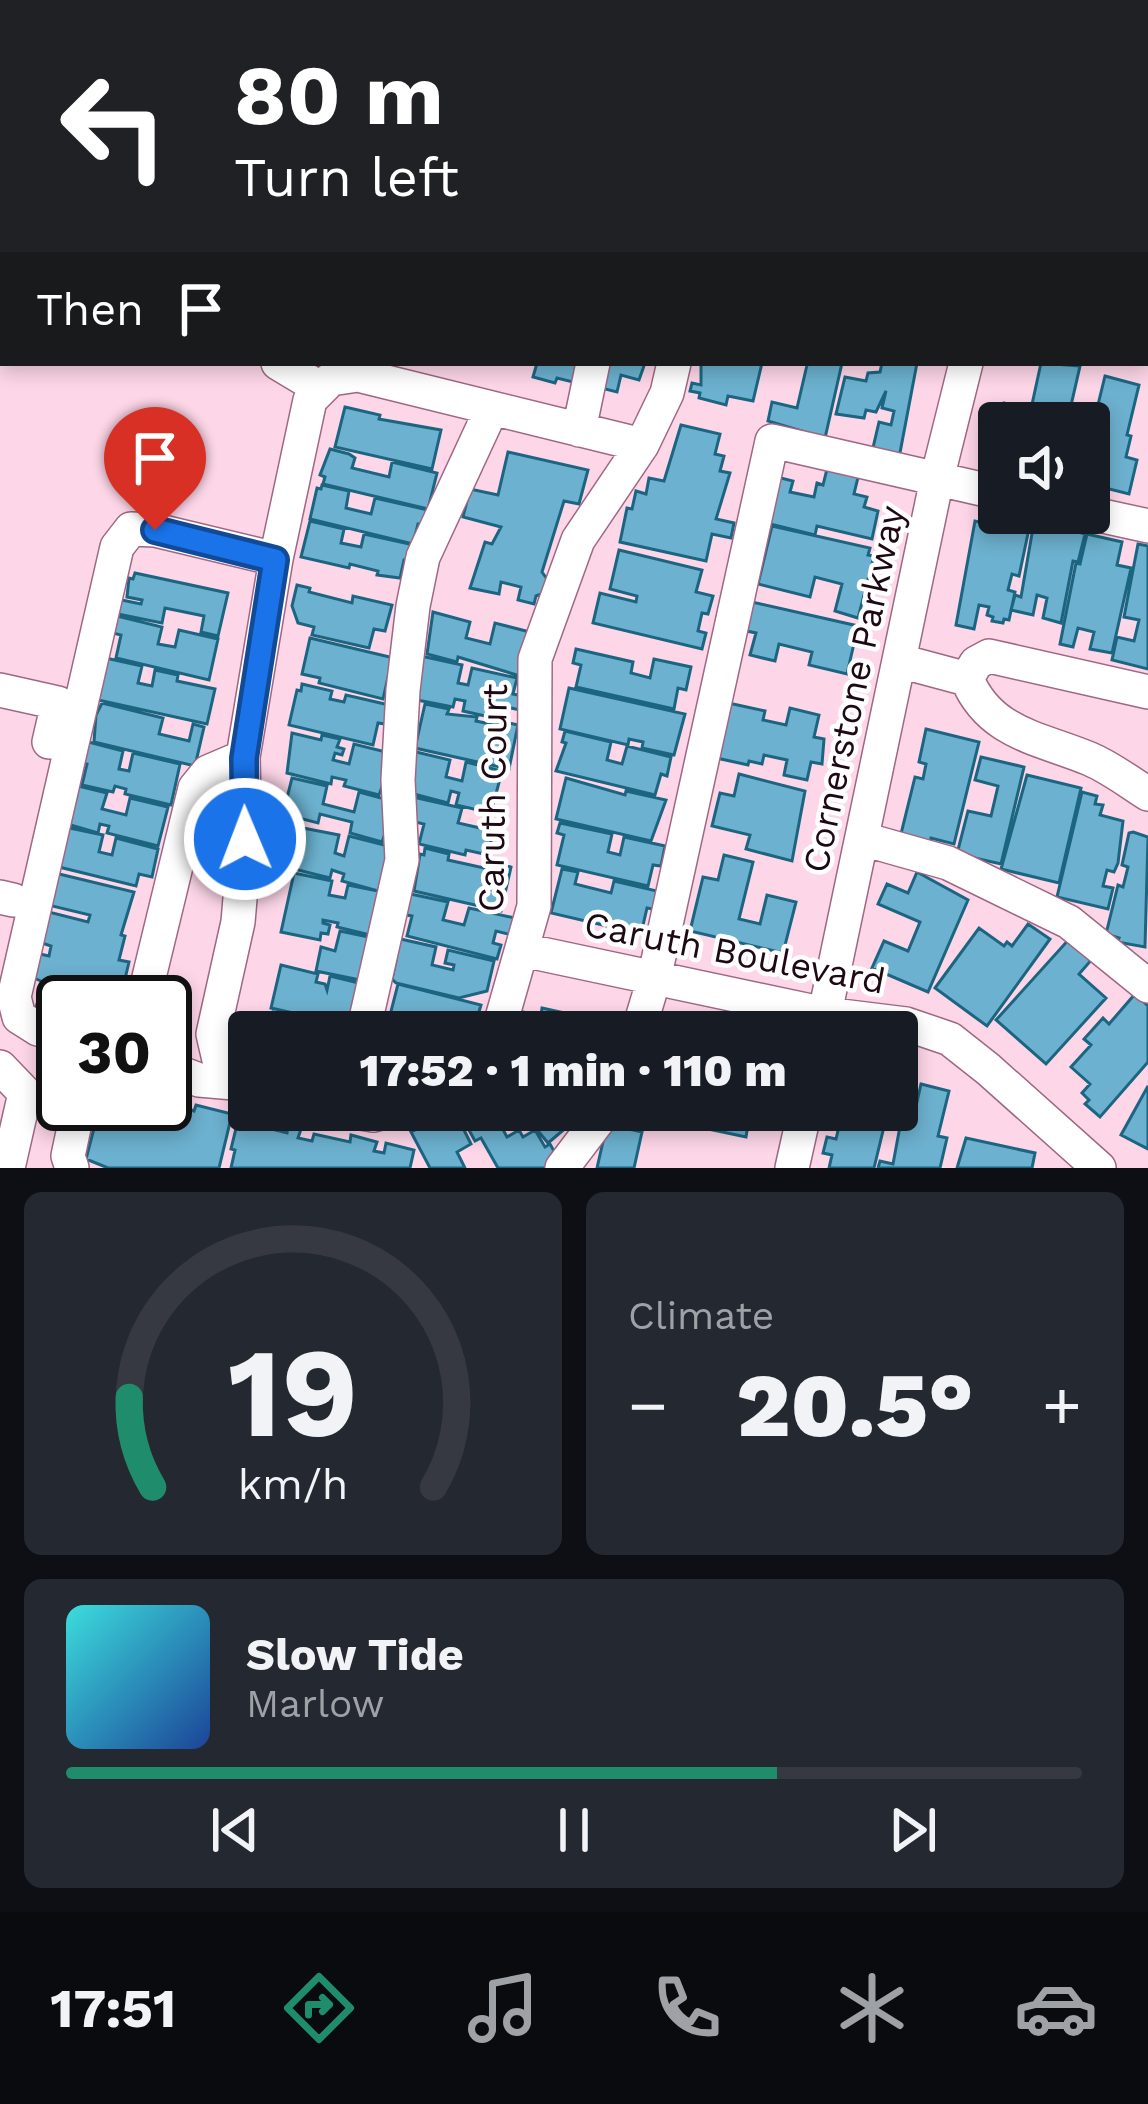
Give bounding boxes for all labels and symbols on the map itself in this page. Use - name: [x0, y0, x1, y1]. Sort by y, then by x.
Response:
- pin: [104, 407, 206, 530]
- street label: Cornerstone Parkway: [795, 502, 913, 876]
- street label: Caruth Court: [470, 683, 516, 913]
- position arrow: [182, 776, 308, 902]
- street label: Caruth Boulevard: [581, 903, 889, 1003]
- speed limit sign: 30: [36, 975, 192, 1131]

